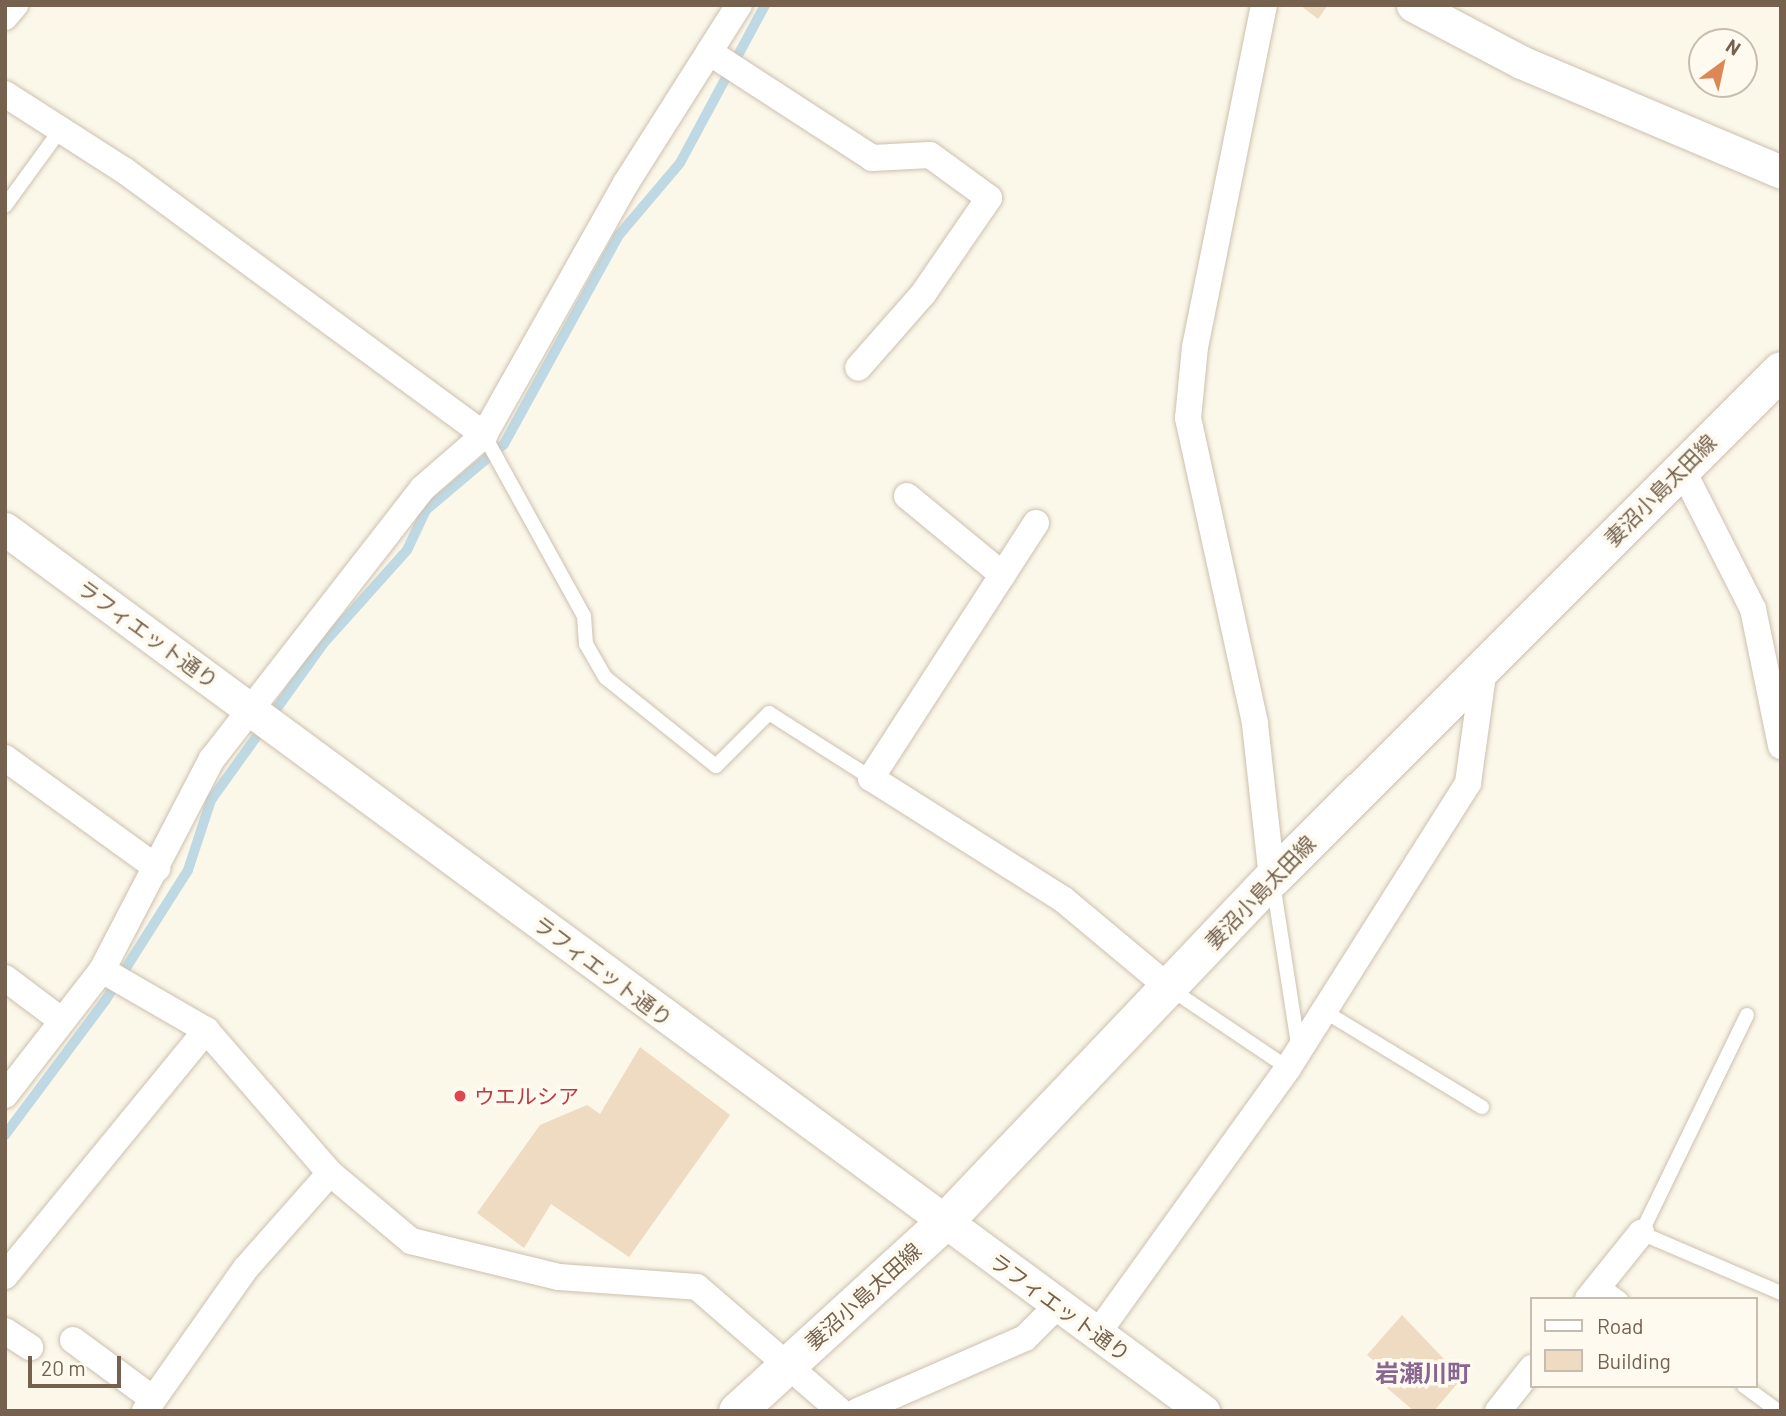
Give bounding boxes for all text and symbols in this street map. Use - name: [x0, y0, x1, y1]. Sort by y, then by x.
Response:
- north arrow: [1688, 28, 1758, 98]
- text: N: [1722, 34, 1745, 60]
- street label: 妻沼小島太田線: [1599, 429, 1721, 551]
- street label: ラフィエット通り: [73, 574, 223, 694]
- street label: 妻沼小島太田線: [1200, 830, 1320, 954]
- street label: ラフィエット通り: [528, 910, 678, 1032]
- place label: ウエルシア: [474, 1083, 579, 1109]
- marker: ウエルシア: [452, 1088, 468, 1104]
- street label: 妻沼小島太田線: [800, 1237, 926, 1355]
- street label: ラフィエット通り: [985, 1247, 1135, 1367]
- legend: [1530, 1297, 1758, 1388]
- text: Road: [1597, 1313, 1643, 1338]
- scale bar: [32, 1342, 124, 1386]
- text: Building: [1597, 1348, 1671, 1373]
- text: 20 m: [41, 1355, 86, 1380]
- district label: 岩瀬川町: [1375, 1359, 1471, 1387]

